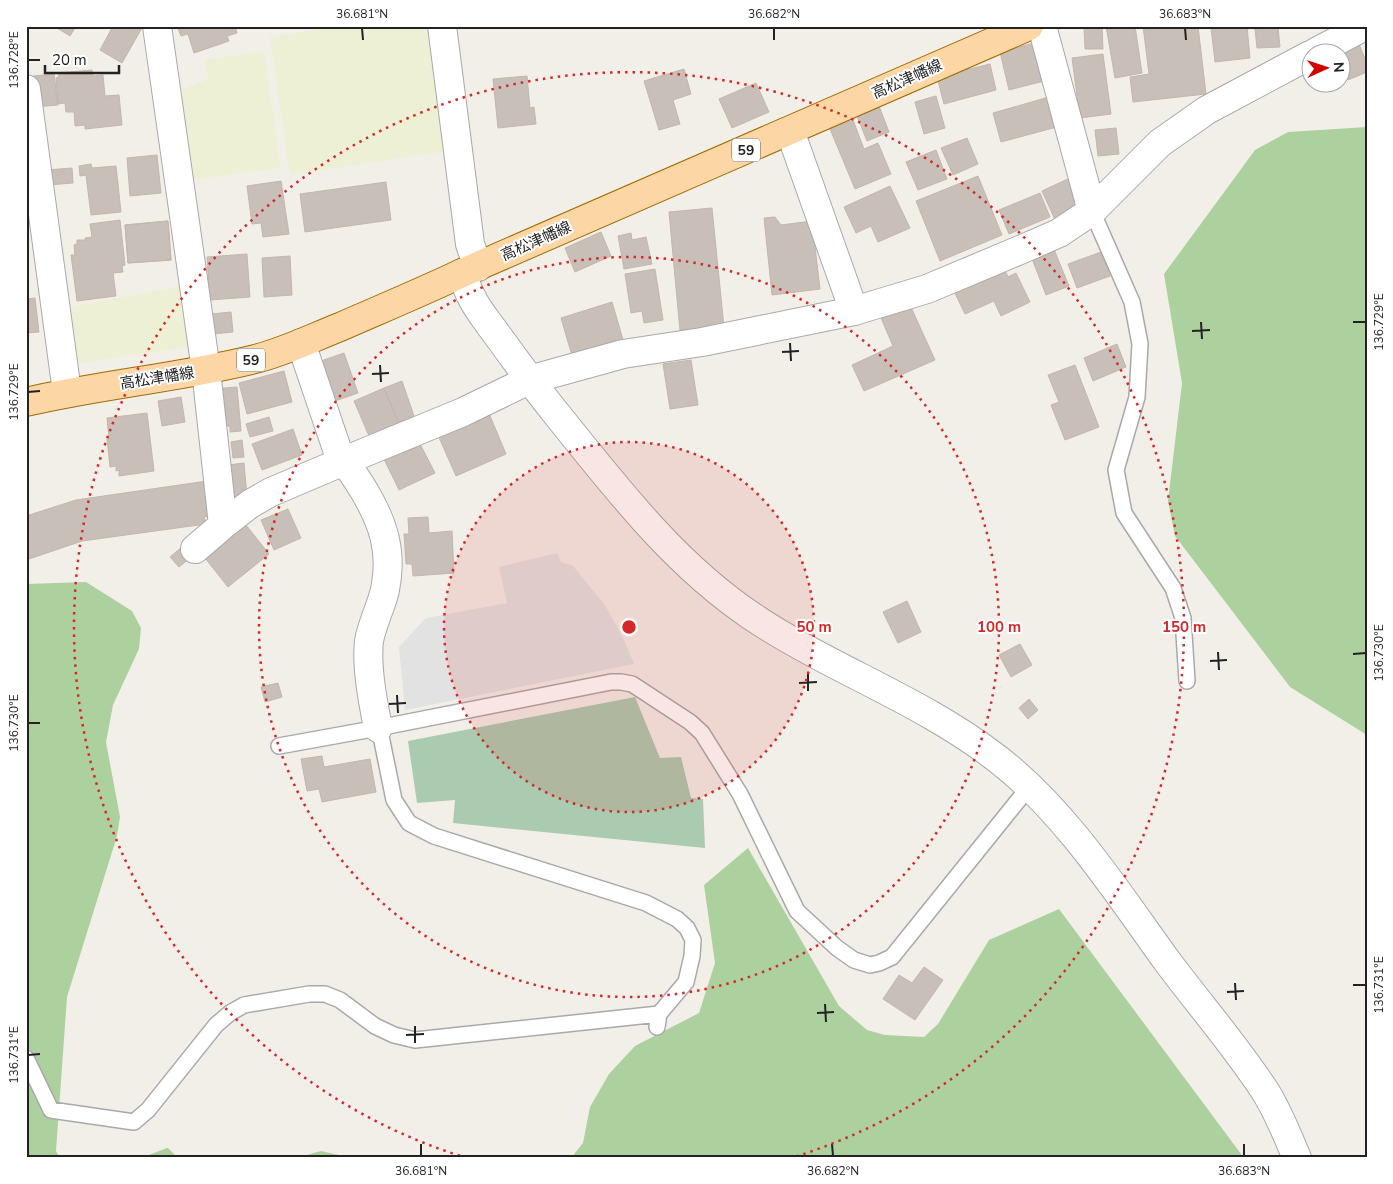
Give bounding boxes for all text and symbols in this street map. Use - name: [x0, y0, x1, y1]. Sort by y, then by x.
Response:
- text: 36.681°N: [336, 6, 388, 22]
- text: 36.682°N: [748, 6, 800, 22]
- text: 36.683°N: [1159, 6, 1211, 22]
- text: 136.728°E: [6, 31, 22, 89]
- scale bar: [45, 42, 119, 74]
- north arrow: [1300, 42, 1350, 92]
- text: 20 m: [52, 50, 87, 70]
- street label: 高松津幡線: [869, 55, 945, 103]
- text: N: [1329, 62, 1348, 73]
- road number: 59: [732, 138, 760, 162]
- street label: 高松津幡線: [498, 217, 574, 265]
- text: 136.729°E: [1371, 293, 1387, 351]
- road number: 59: [237, 348, 265, 372]
- street label: 高松津幡線: [118, 362, 196, 394]
- text: 136.729°E: [6, 363, 22, 421]
- text: 50 m: [796, 617, 832, 637]
- text: 100 m: [977, 617, 1021, 637]
- text: 150 m: [1162, 617, 1206, 637]
- centre of rings: [620, 618, 638, 636]
- text: 136.730°E: [1371, 624, 1387, 682]
- text: 136.730°E: [6, 694, 22, 752]
- text: 136.731°E: [1371, 956, 1387, 1014]
- text: 136.731°E: [6, 1026, 22, 1084]
- text: 36.681°N: [395, 1163, 447, 1179]
- text: 36.682°N: [807, 1163, 859, 1179]
- text: 36.683°N: [1218, 1163, 1270, 1179]

